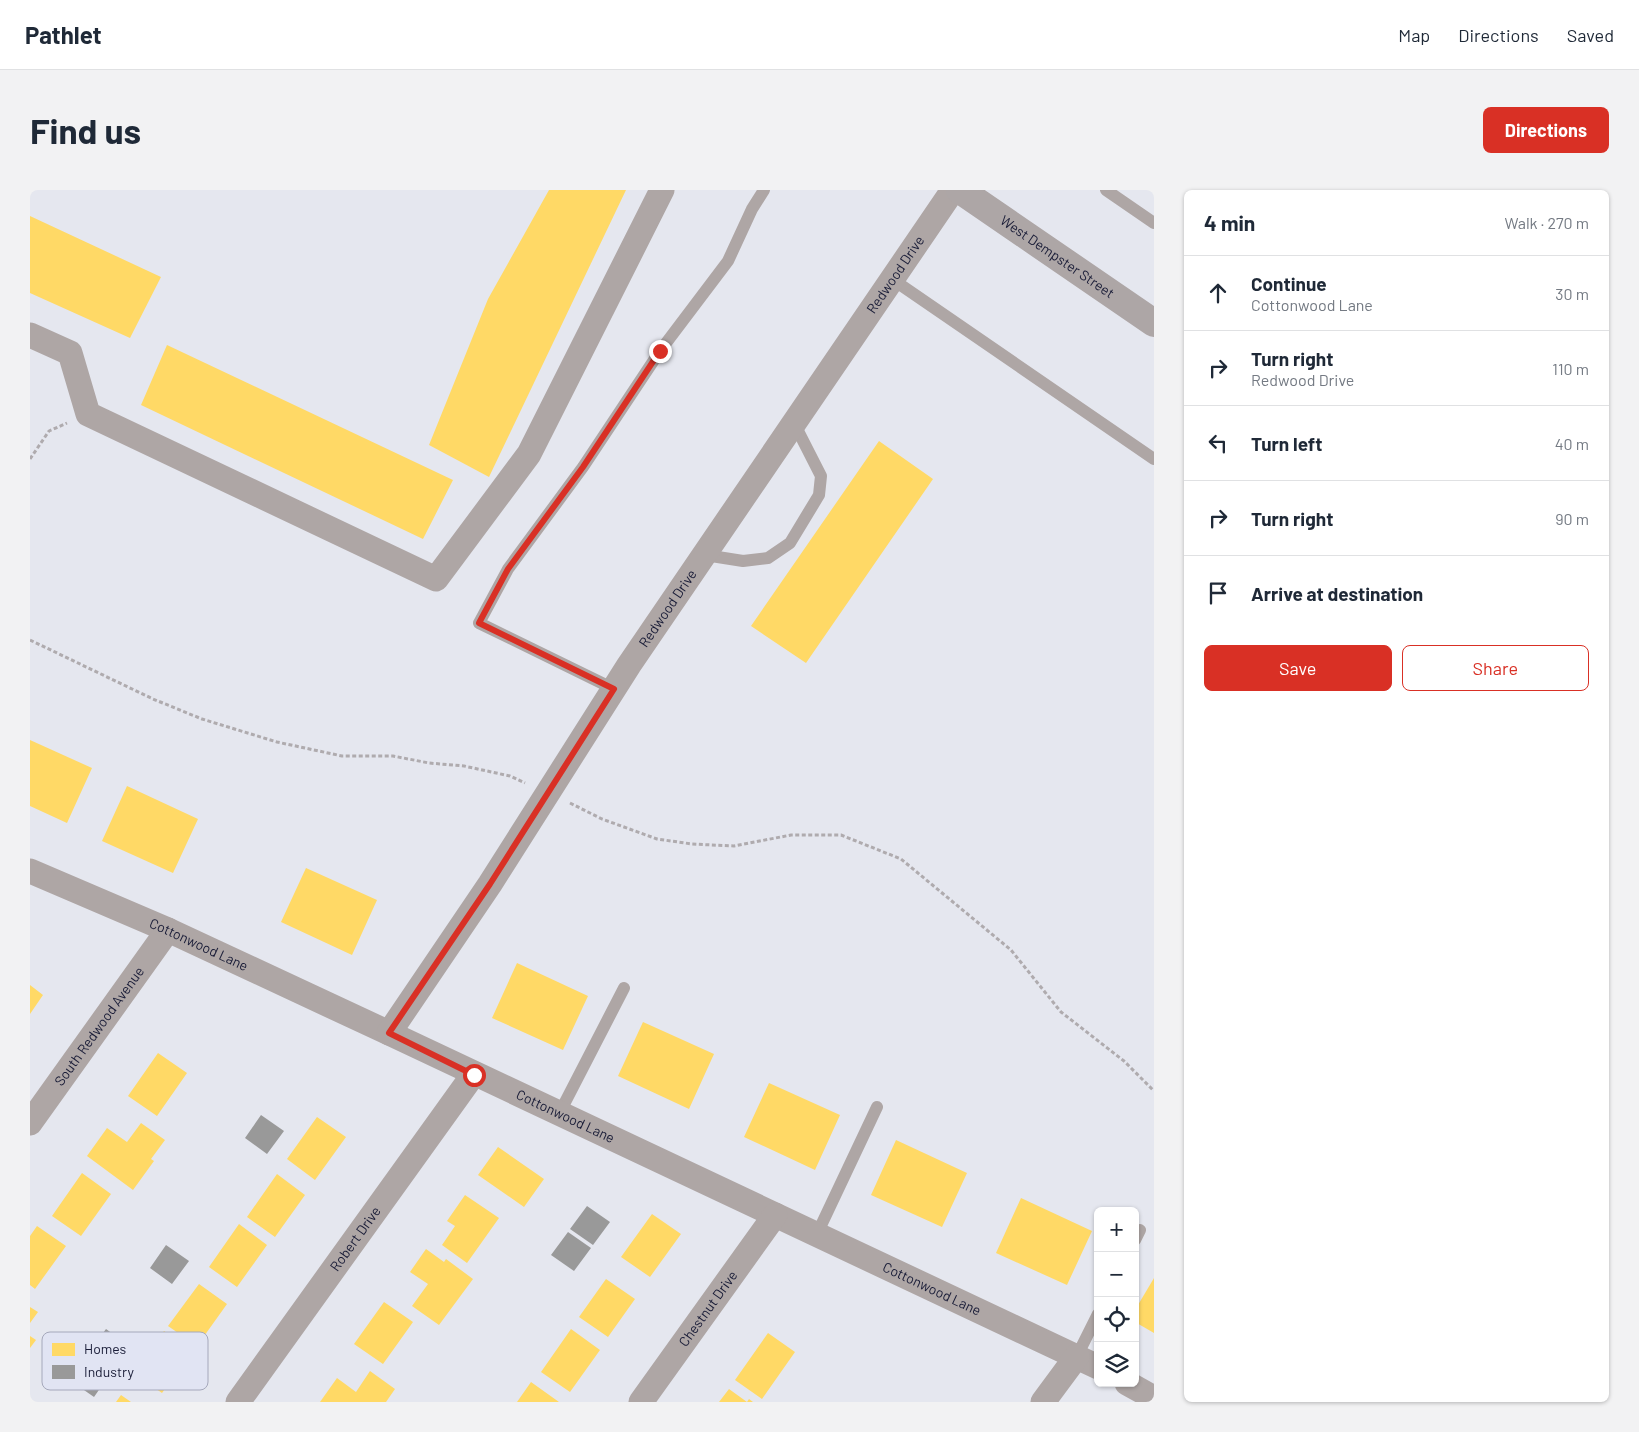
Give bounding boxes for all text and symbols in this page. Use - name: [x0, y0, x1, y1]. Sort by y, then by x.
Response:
- text: Pathlet: [25, 20, 102, 49]
- text: Map: [1398, 24, 1430, 46]
- text: Directions: [1458, 24, 1539, 46]
- text: Saved: [1567, 24, 1614, 46]
- button: Directions: [1483, 107, 1609, 153]
- text: Find us: [30, 109, 141, 151]
- text: 4 min: [1204, 210, 1255, 235]
- street label: West Dempster Street: [997, 211, 1118, 301]
- text: Walk · 270 m: [1504, 213, 1589, 232]
- street label: Redwood Drive: [862, 232, 927, 316]
- text: Continue: [1251, 272, 1327, 295]
- icon: ahead: [1204, 279, 1232, 307]
- text: 30 m: [1555, 284, 1589, 303]
- text: Cottonwood Lane: [1251, 295, 1373, 314]
- route end: [649, 340, 672, 363]
- text: Turn right: [1251, 347, 1333, 370]
- icon: right: [1204, 354, 1232, 382]
- text: 110 m: [1552, 359, 1589, 378]
- text: Redwood Drive: [1251, 370, 1354, 389]
- icon: left: [1204, 429, 1232, 457]
- text: Turn left: [1251, 432, 1322, 455]
- text: 40 m: [1555, 434, 1589, 453]
- icon: right: [1204, 504, 1232, 532]
- text: Turn right: [1251, 507, 1333, 530]
- text: 90 m: [1555, 509, 1589, 528]
- street label: Redwood Drive: [635, 566, 700, 650]
- icon: arrive: [1204, 579, 1232, 607]
- text: Arrive at destination: [1251, 582, 1423, 605]
- button: Save: [1204, 645, 1392, 691]
- button: Share: [1402, 645, 1589, 691]
- street label: Cottonwood Lane: [147, 914, 251, 974]
- street label: South Redwood Avenue: [50, 963, 147, 1089]
- route start: [463, 1064, 486, 1087]
- street label: Cottonwood Lane: [514, 1085, 618, 1146]
- street label: Robert Drive: [326, 1203, 384, 1274]
- map controls: [1094, 1207, 1139, 1387]
- button: +: [1094, 1207, 1139, 1252]
- button: −: [1094, 1252, 1139, 1297]
- street label: Cottonwood Lane: [880, 1258, 984, 1319]
- street label: Chestnut Drive: [675, 1267, 741, 1349]
- button: locate: [1094, 1297, 1139, 1342]
- legend: [42, 1332, 208, 1390]
- text: Homes: [84, 1340, 127, 1357]
- button: layers: [1094, 1342, 1139, 1387]
- text: Industry: [84, 1363, 135, 1380]

